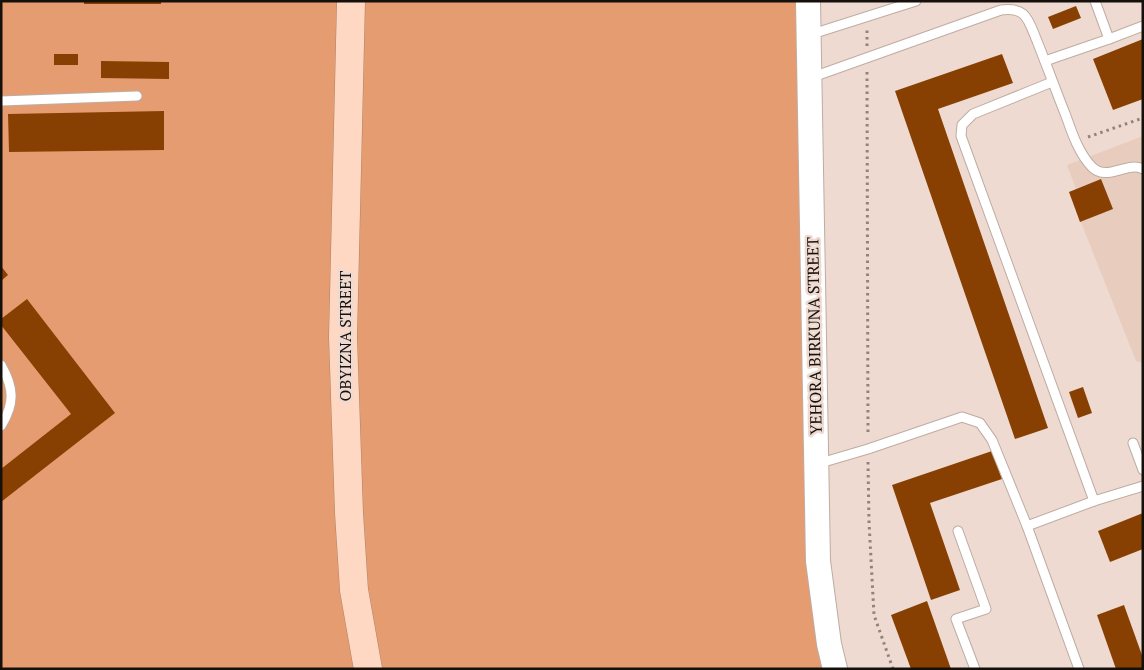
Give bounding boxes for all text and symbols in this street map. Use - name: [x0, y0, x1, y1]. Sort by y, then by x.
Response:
- street label: YEHORA BIRKUNA STREET: [801, 237, 827, 435]
- street label: OBYIZNA STREET: [334, 271, 356, 401]

